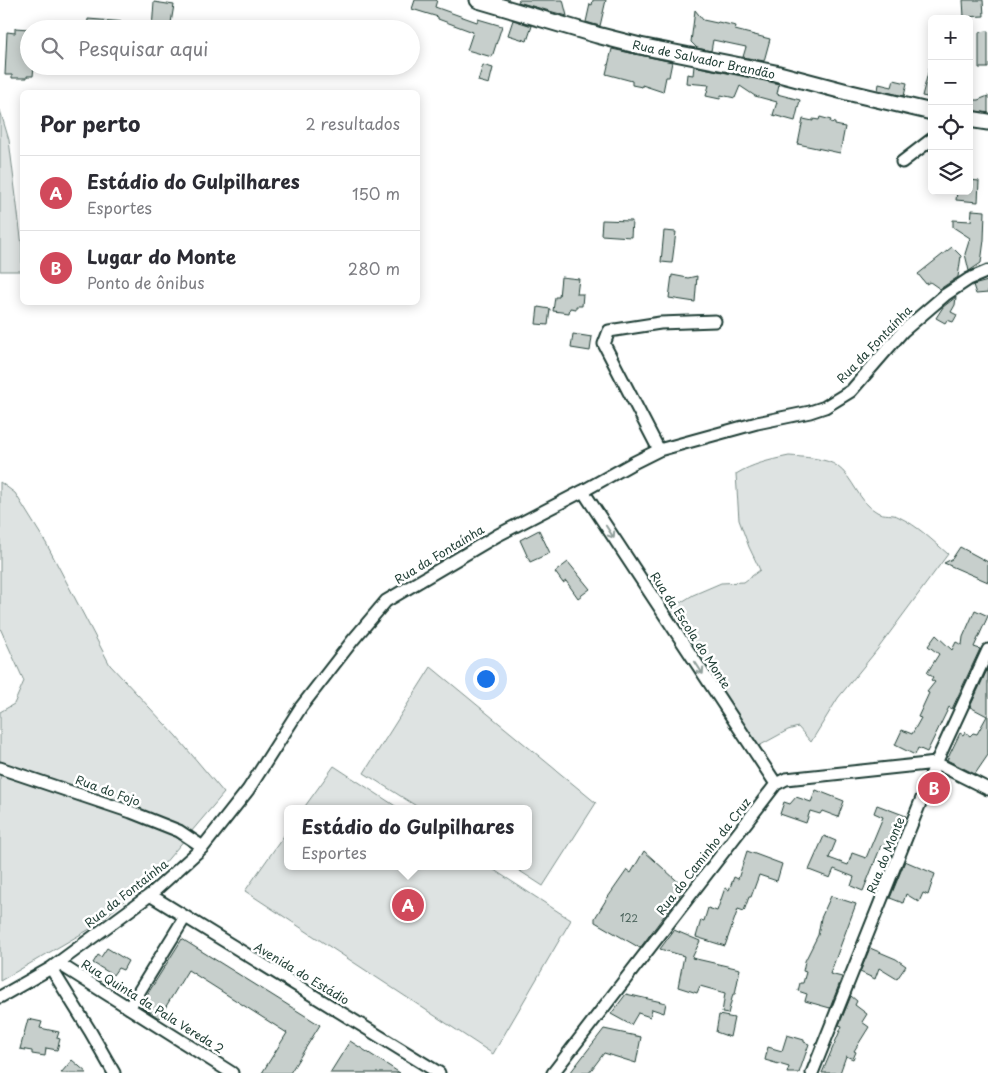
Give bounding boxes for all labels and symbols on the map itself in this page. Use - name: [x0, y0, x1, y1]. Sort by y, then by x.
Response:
- street label: Rua de Salvador Brandão: [631, 35, 777, 83]
- street label: Rua da Fontaínha: [832, 301, 916, 387]
- street label: Rua da Fontaínha: [391, 520, 488, 588]
- one-way arrow: [605, 525, 615, 539]
- street label: Rua da Escola do Monte: [646, 568, 736, 692]
- one-way arrow: [695, 660, 705, 674]
- your location: [473, 666, 499, 692]
- pin: B: [918, 769, 950, 807]
- street label: Rua do Fojo: [73, 770, 143, 810]
- street label: Rua do Caminho da Cruz: [651, 793, 755, 918]
- street label: Rua do Monte: [861, 814, 909, 896]
- street label: Rua da Fontaínha: [80, 854, 172, 931]
- pin: A: [392, 886, 424, 924]
- house number: 122: [620, 910, 638, 925]
- street label: Avenida do Estádio: [251, 937, 353, 1009]
- street label: Rua Quinta da Pala Vereda 2: [78, 955, 228, 1057]

